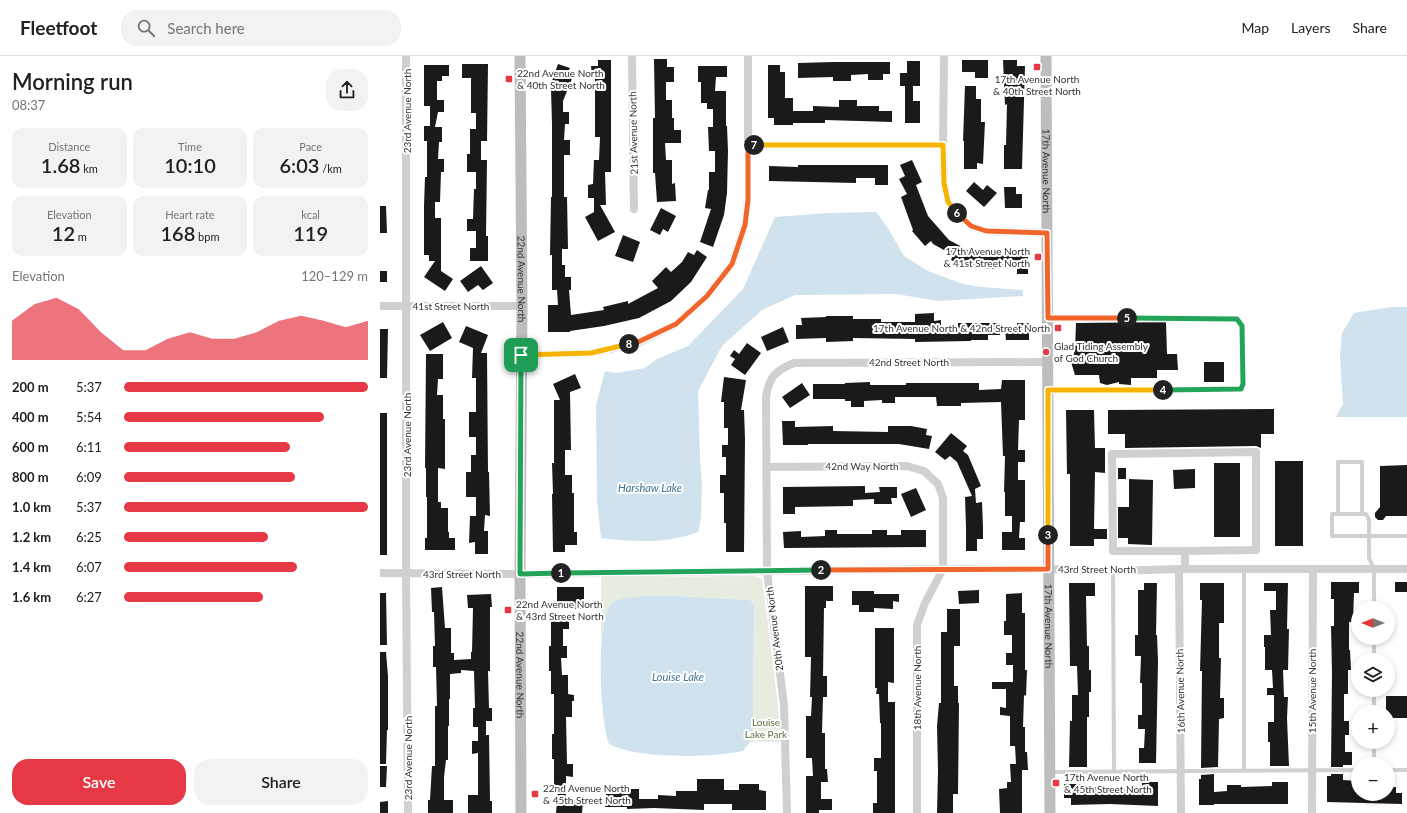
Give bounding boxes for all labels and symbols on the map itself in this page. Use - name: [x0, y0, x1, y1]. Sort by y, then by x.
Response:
- marker: 17th Avenue North & 40th Street North: [1032, 62, 1042, 72]
- place label: 22nd Avenue North & 40th Street North: [517, 67, 605, 91]
- street label: 23rd Avenue North: [401, 69, 413, 153]
- place label: 17th Avenue North & 40th Street North: [993, 73, 1081, 97]
- marker: 22nd Avenue North & 40th Street North: [504, 74, 514, 84]
- street label: 21st Avenue North: [626, 91, 640, 175]
- street label: 17th Avenue North: [1040, 129, 1053, 213]
- pin: 7: [744, 135, 764, 155]
- pin: 6: [947, 203, 967, 223]
- street label: 22nd Avenue North: [515, 236, 528, 322]
- place label: 17th Avenue North & 41st Street North: [943, 245, 1030, 269]
- marker: 17th Avenue North & 41st Street North: [1033, 252, 1043, 262]
- street label: 41st Street North: [413, 300, 489, 312]
- pin: 5: [1117, 308, 1137, 328]
- place label: 17th Avenue North & 42nd Street North: [873, 322, 1050, 334]
- marker: 17th Avenue North & 42nd Street North: [1053, 323, 1063, 333]
- pin: 8: [619, 334, 639, 354]
- pin: [504, 338, 538, 372]
- place label: Glad Tiding Assembly of God Church: [1054, 340, 1149, 364]
- marker: Glad Tiding Assembly of God Church: [1041, 347, 1051, 357]
- street label: 42nd Street North: [869, 356, 949, 368]
- pin: 4: [1153, 380, 1173, 400]
- street label: 23rd Avenue North: [401, 393, 413, 477]
- street label: 42nd Way North: [825, 460, 899, 472]
- water label: Harshaw Lake: [618, 481, 682, 494]
- pin: 3: [1038, 525, 1058, 545]
- pin: 2: [811, 560, 831, 580]
- pin: 1: [551, 563, 571, 583]
- street label: 43rd Street North: [1058, 563, 1136, 575]
- street label: 43rd Street North: [423, 568, 501, 580]
- street label: 17th Avenue North: [1043, 584, 1055, 668]
- street label: 20th Avenue North: [763, 586, 785, 672]
- place label: 22nd Avenue North & 43rd Street North: [516, 598, 604, 622]
- north arrow: [1351, 601, 1395, 645]
- marker: 22nd Avenue North & 43rd Street North: [503, 605, 513, 615]
- street label: 22nd Avenue North: [514, 632, 527, 718]
- street label: 18th Avenue North: [911, 646, 923, 730]
- street label: 16th Avenue North: [1173, 649, 1187, 733]
- street label: 15th Avenue North: [1306, 649, 1318, 733]
- water label: Louise Lake: [652, 670, 704, 683]
- street label: 23rd Avenue North: [402, 716, 414, 800]
- park label: Louise Lake Park: [745, 716, 788, 740]
- place label: 17th Avenue North & 45th Street North: [1064, 771, 1152, 795]
- marker: 17th Avenue North & 45th Street North: [1051, 778, 1061, 788]
- place label: 22nd Avenue North & 45th Street North: [543, 782, 631, 806]
- marker: 22nd Avenue North & 45th Street North: [530, 789, 540, 799]

